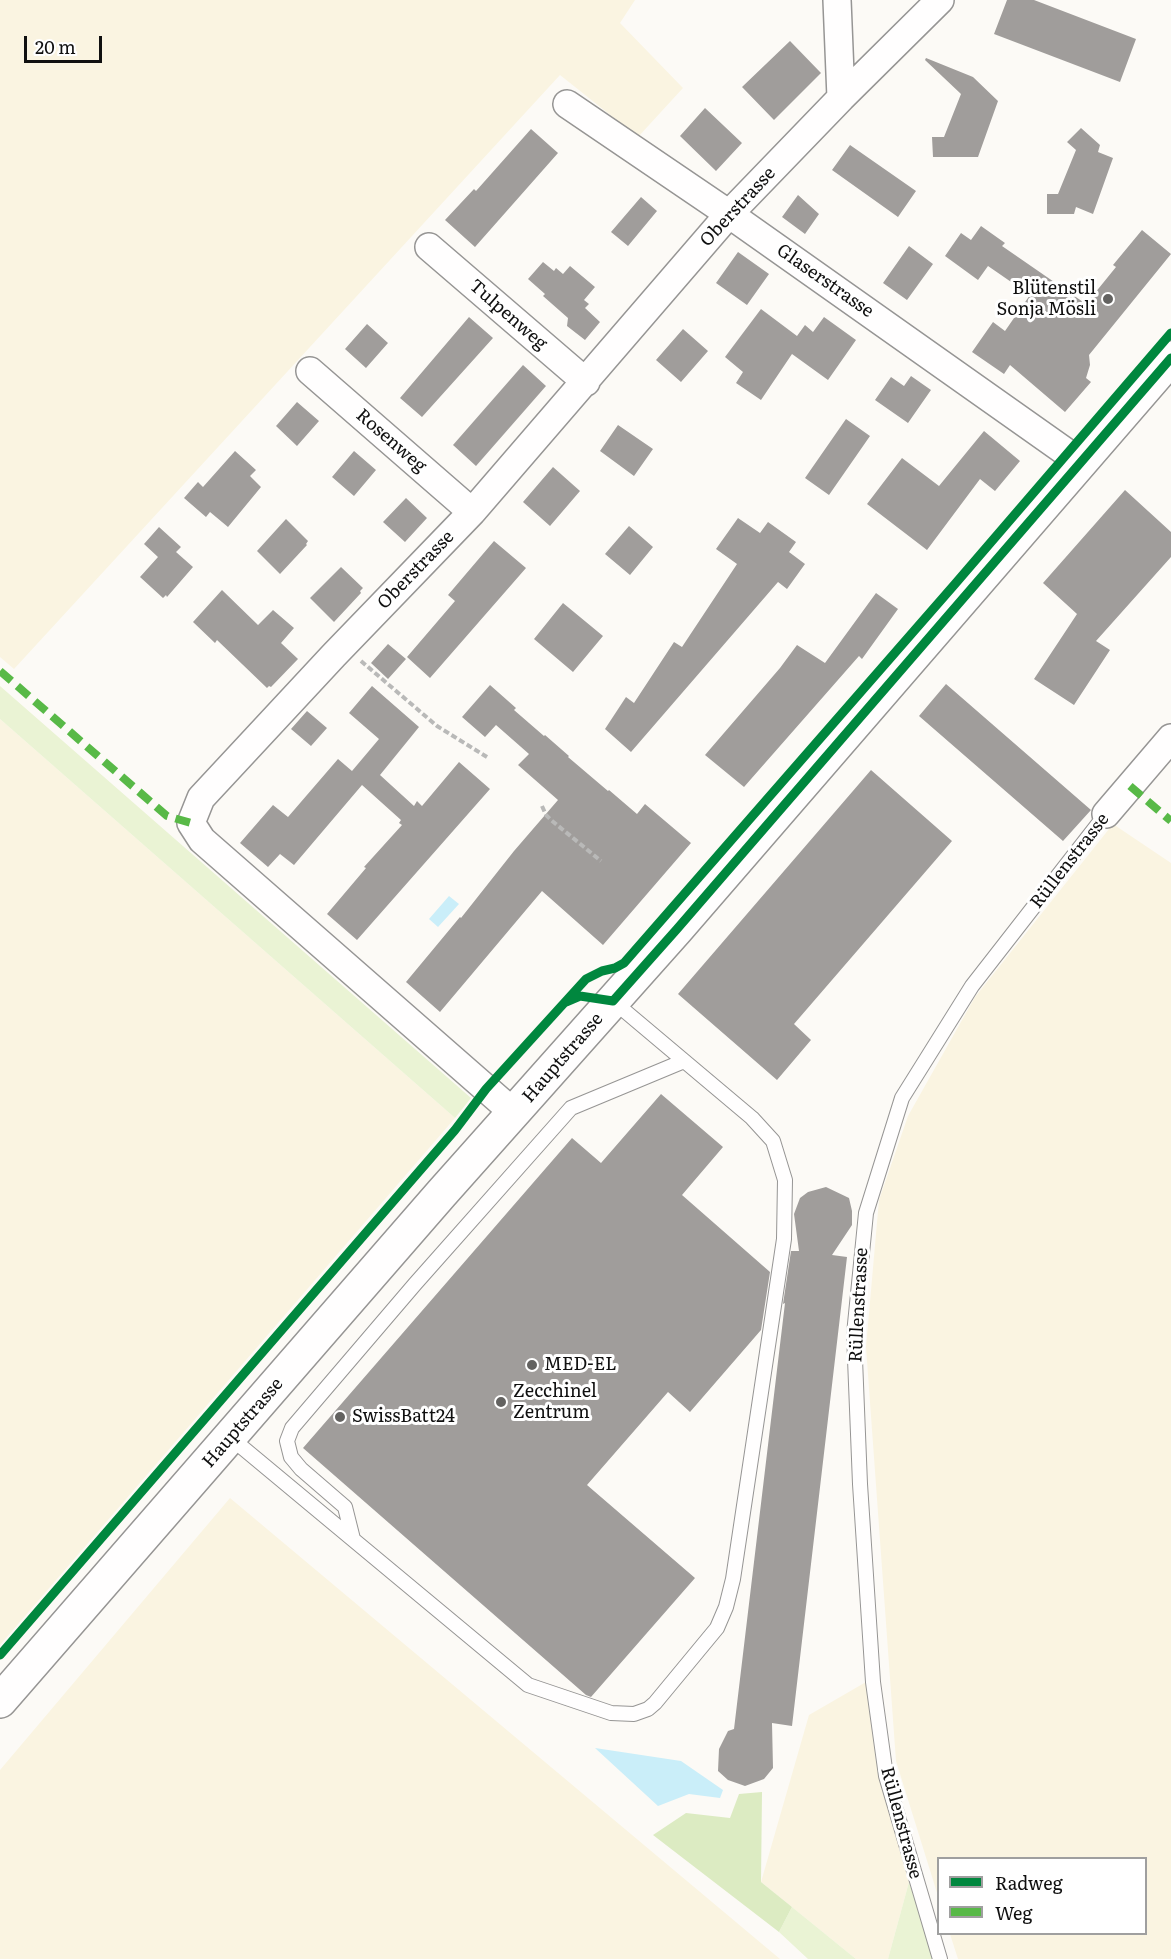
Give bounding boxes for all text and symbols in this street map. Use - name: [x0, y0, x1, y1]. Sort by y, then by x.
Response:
- scale bar: [27, 24, 105, 62]
- text: 20 m: [35, 33, 76, 60]
- street label: Oberstrasse: [696, 163, 780, 251]
- street label: Glaserstrasse: [772, 240, 878, 322]
- street label: Tulpenweg: [465, 275, 551, 355]
- place label: Blütenstil Sonja Mösli: [996, 278, 1096, 320]
- marker: Blütenstil Sonja Mösli: [1101, 292, 1115, 306]
- street label: Rosenweg: [351, 405, 431, 477]
- street label: Oberstrasse: [373, 526, 459, 614]
- street label: Rüllenstrasse: [1026, 809, 1114, 913]
- street label: Hauptstrasse: [518, 1009, 608, 1107]
- street label: Rüllenstrasse: [845, 1247, 873, 1363]
- place label: MED-EL: [544, 1354, 617, 1376]
- marker: MED-EL: [525, 1358, 539, 1372]
- street label: Hauptstrasse: [198, 1374, 288, 1472]
- place label: Zecchinel Zentrum: [513, 1381, 597, 1424]
- marker: Zecchinel Zentrum: [494, 1395, 508, 1409]
- place label: SwissBatt24: [352, 1406, 455, 1428]
- marker: SwissBatt24: [333, 1410, 347, 1424]
- street label: Rüllenstrasse: [876, 1765, 926, 1881]
- legend: [937, 1857, 1147, 1935]
- text: Radweg: [995, 1869, 1063, 1896]
- text: Weg: [995, 1899, 1032, 1926]

